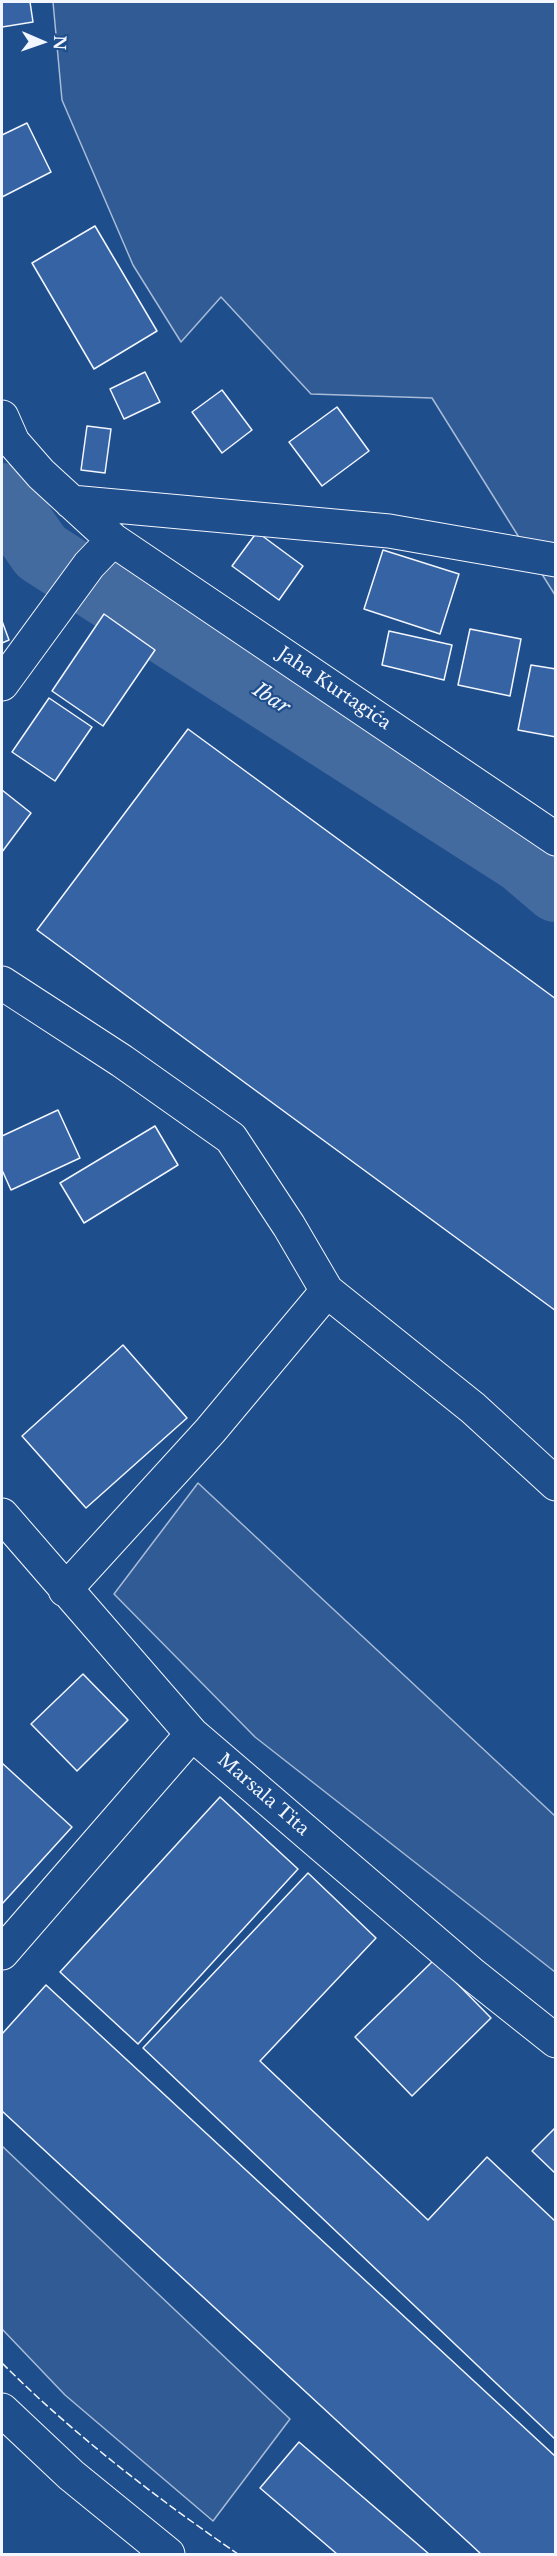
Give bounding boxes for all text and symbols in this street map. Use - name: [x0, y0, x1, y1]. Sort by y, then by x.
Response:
- north arrow: [12, 12, 72, 72]
- text: N: [50, 35, 70, 50]
- street label: Jaha Kurtagića: [273, 643, 395, 735]
- water label: Ibar: [248, 678, 294, 720]
- street label: Marsala Tita: [213, 1749, 313, 1841]

